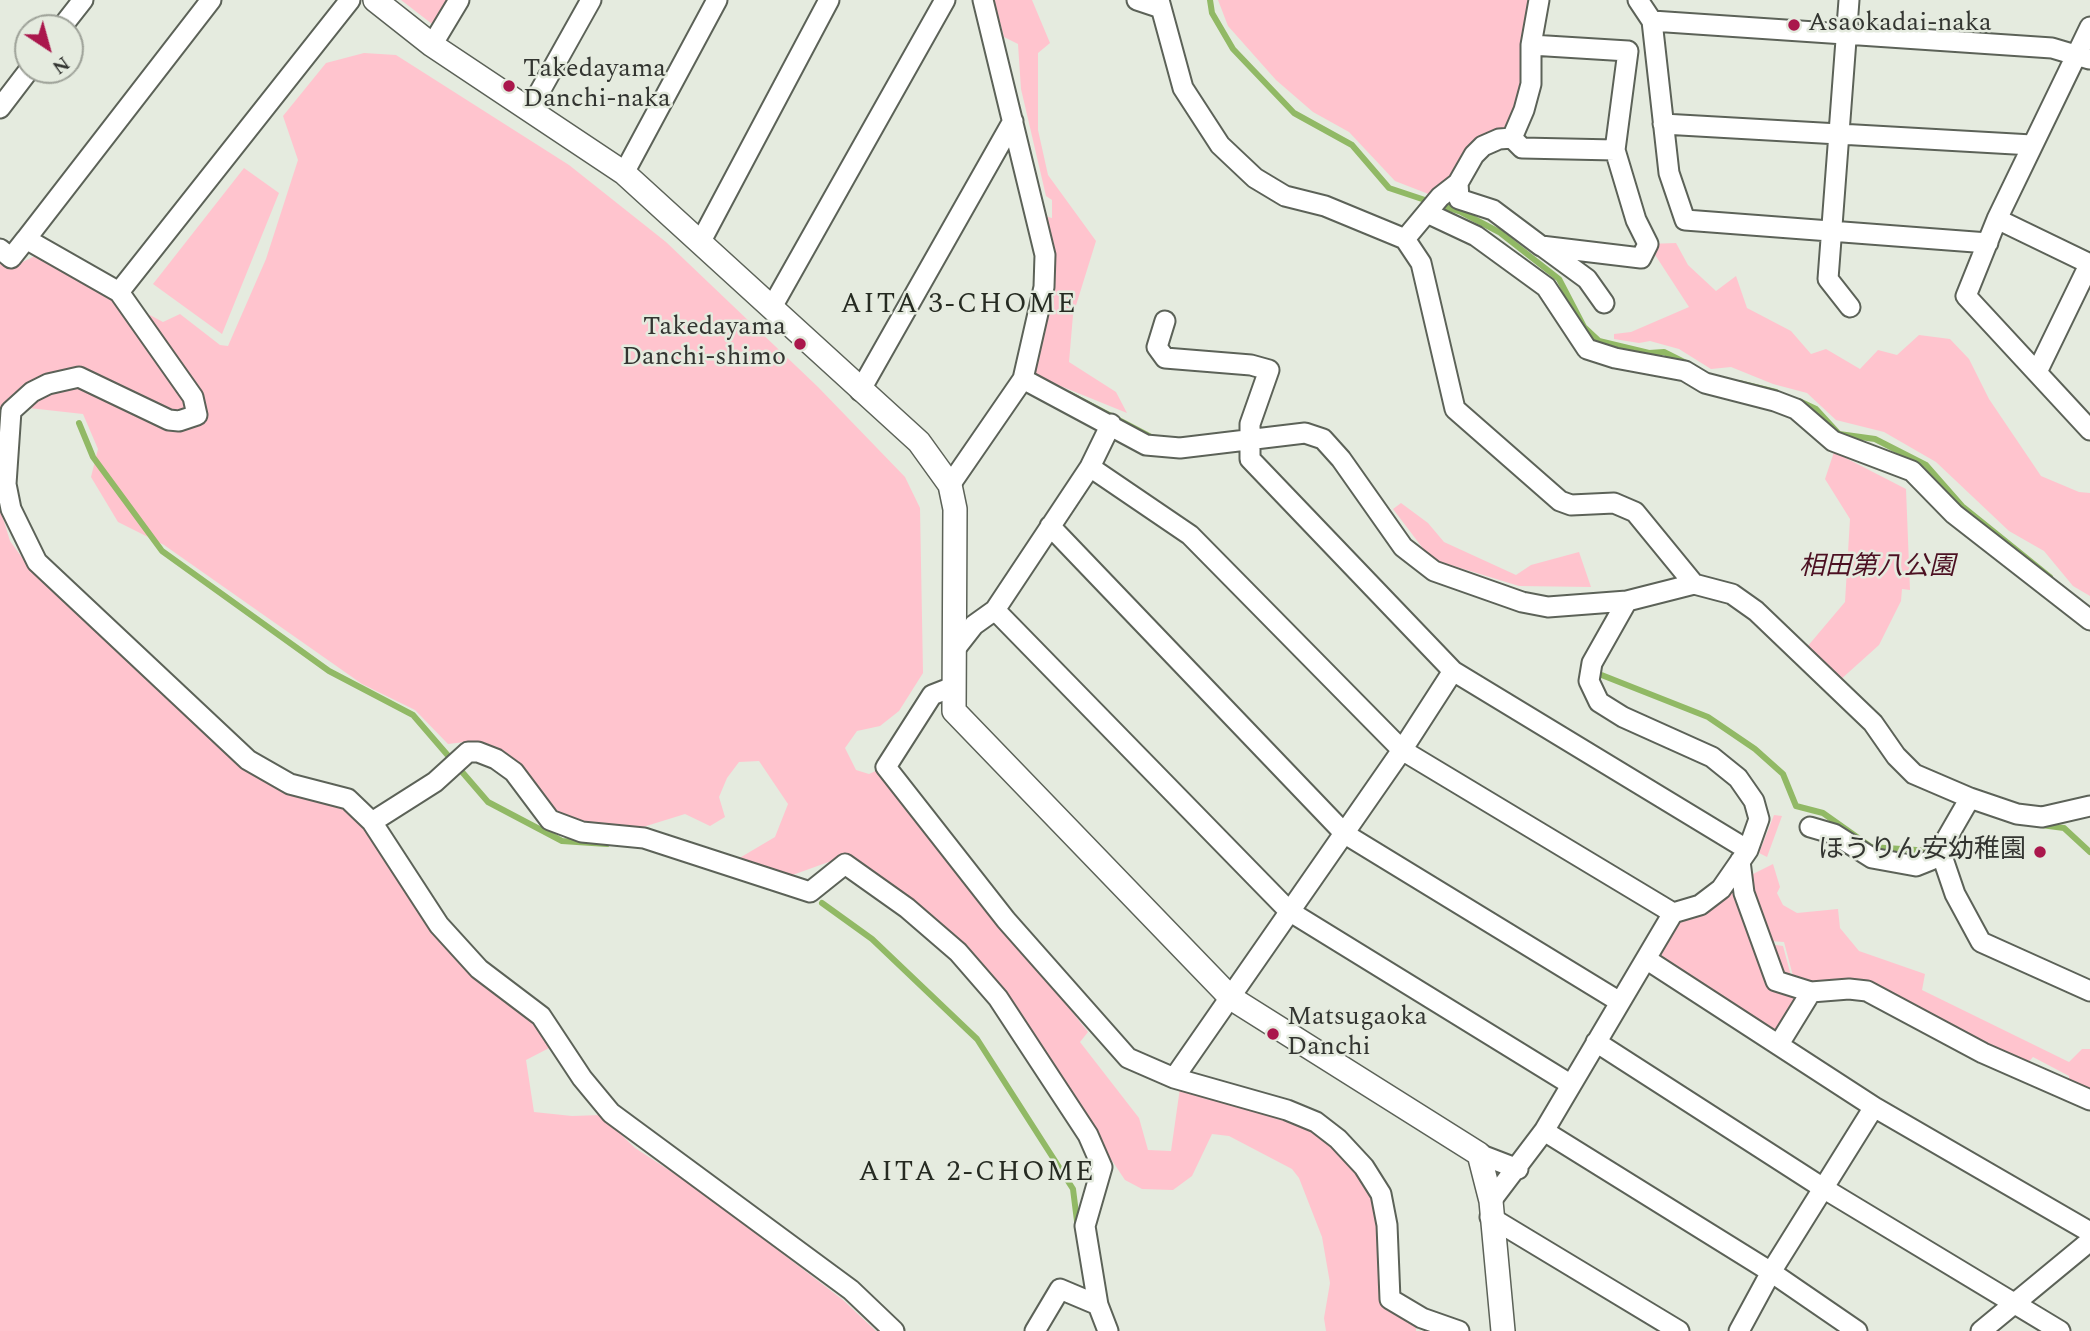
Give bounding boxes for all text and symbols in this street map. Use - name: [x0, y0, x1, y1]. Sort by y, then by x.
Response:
- place label: Asaokadai-naka: [1808, 9, 1992, 41]
- north arrow: [14, 14, 84, 84]
- marker: Asaokadai-naka: [1786, 17, 1802, 33]
- text: N: [46, 48, 75, 81]
- place label: Takedayama Danchi-naka: [523, 55, 671, 116]
- marker: Takedayama Danchi-naka: [501, 78, 517, 94]
- district label: AITA 3-CHOME: [842, 290, 1076, 324]
- place label: Takedayama Danchi-shimo: [622, 313, 786, 374]
- marker: Takedayama Danchi-shimo: [792, 336, 808, 352]
- park label: 相田第八公園: [1799, 553, 1955, 585]
- place label: ほうりん安幼稚園: [1818, 836, 2026, 868]
- marker: ほうりん安幼稚園: [2032, 844, 2048, 860]
- place label: Matsugaoka Danchi: [1287, 1003, 1427, 1064]
- marker: Matsugaoka Danchi: [1265, 1026, 1281, 1042]
- district label: AITA 2-CHOME: [860, 1158, 1094, 1192]

